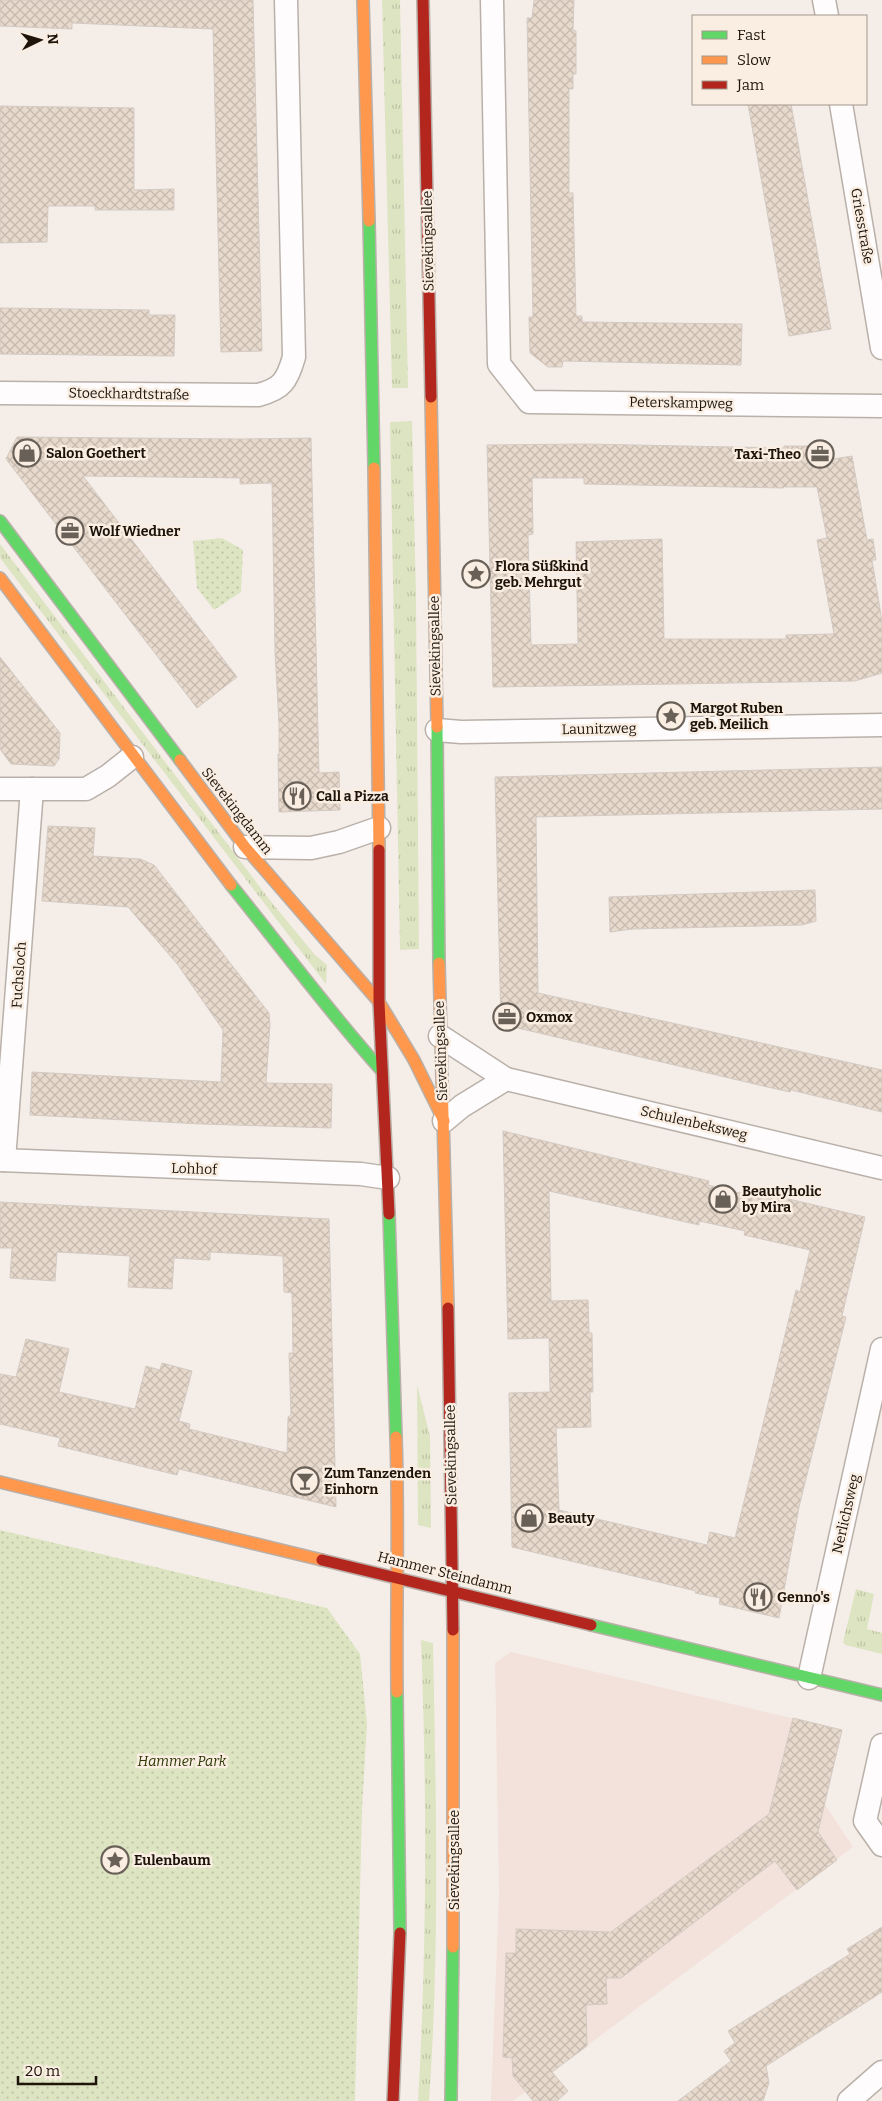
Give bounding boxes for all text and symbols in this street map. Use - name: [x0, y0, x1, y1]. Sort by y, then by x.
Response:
- north arrow: [15, 15, 65, 65]
- legend: [692, 15, 867, 105]
- text: Fast: [737, 26, 766, 44]
- text: N: [44, 33, 61, 45]
- text: Slow: [737, 51, 772, 69]
- text: Jam: [736, 76, 765, 94]
- street label: Griesstraße: [847, 187, 877, 265]
- street label: Sievekingsallee: [419, 191, 437, 291]
- street label: Stoeckhardtstraße: [69, 384, 189, 404]
- street label: Peterskampweg: [629, 394, 733, 412]
- shop icon: Salon Goethert: [12, 438, 42, 468]
- office icon: Taxi-Theo: [805, 439, 835, 469]
- place label: Salon Goethert: [46, 445, 146, 462]
- place label: Taxi-Theo: [735, 446, 801, 463]
- office icon: Wolf Wiedner: [55, 516, 85, 546]
- place label: Wolf Wiedner: [89, 523, 181, 540]
- place label: Flora Süßkind geb. Mehrgut: [495, 558, 589, 591]
- place icon: Flora Süßkind geb. Mehrgut: [461, 559, 491, 589]
- street label: Sievekingsallee: [426, 596, 444, 696]
- place label: Margot Ruben geb. Meilich: [690, 700, 783, 733]
- place icon: Margot Ruben geb. Meilich: [656, 701, 686, 731]
- street label: Launitzweg: [561, 720, 637, 738]
- street label: Sievekingdamm: [198, 764, 276, 858]
- restaurant icon: Call a Pizza: [282, 781, 312, 811]
- place label: Call a Pizza: [316, 788, 389, 805]
- street label: Fuchsloch: [8, 941, 30, 1009]
- street label: Sievekingsallee: [431, 1001, 451, 1101]
- office icon: Oxmox: [492, 1002, 522, 1032]
- place label: Oxmox: [526, 1009, 573, 1026]
- street label: Schulenbeksweg: [639, 1102, 749, 1144]
- street label: Lohhof: [171, 1160, 218, 1178]
- place label: Beautyholic by Mira: [742, 1183, 822, 1216]
- shop icon: Beautyholic by Mira: [708, 1184, 738, 1214]
- street label: Sievekingsallee: [442, 1405, 460, 1505]
- place label: Zum Tanzenden Einhorn: [324, 1465, 431, 1498]
- bar icon: Zum Tanzenden Einhorn: [290, 1466, 320, 1496]
- street label: Nerlichsweg: [829, 1472, 863, 1555]
- shop icon: Beauty: [514, 1503, 544, 1533]
- place label: Beauty: [548, 1510, 595, 1527]
- street label: Hammer Steindamm: [376, 1548, 515, 1598]
- restaurant icon: Genno's: [743, 1582, 773, 1612]
- place label: Genno's: [777, 1589, 830, 1606]
- park label: Hammer Park: [138, 1753, 227, 1770]
- street label: Sievekingsallee: [446, 1810, 463, 1910]
- place icon: Eulenbaum: [100, 1845, 130, 1875]
- place label: Eulenbaum: [134, 1852, 211, 1869]
- scale bar: [18, 2054, 95, 2086]
- text: 20 m: [25, 2062, 61, 2080]

